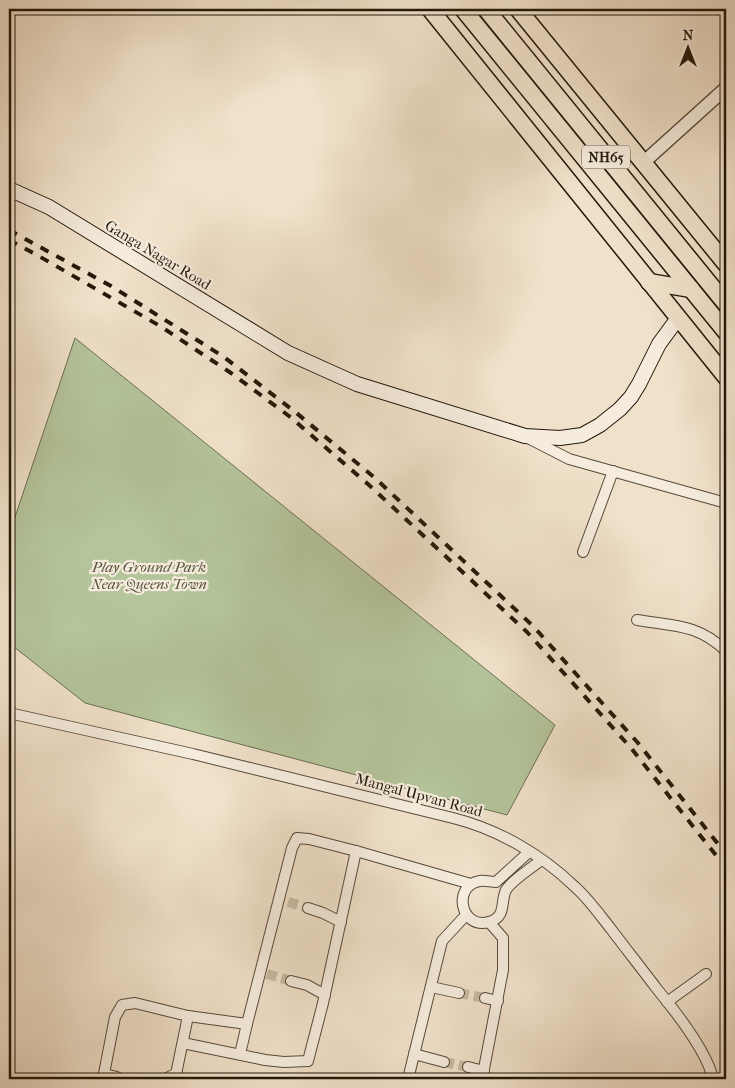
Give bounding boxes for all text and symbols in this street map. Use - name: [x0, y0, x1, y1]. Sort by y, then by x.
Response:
- north arrow: [662, 22, 712, 72]
- text: N: [683, 27, 694, 44]
- road number: NH65: [582, 146, 630, 168]
- street label: Ganga Nagar Road: [102, 216, 215, 294]
- park label: Play Ground Park Near Queens Town: [90, 558, 207, 593]
- street label: Mangal Upvan Road: [354, 769, 485, 821]

